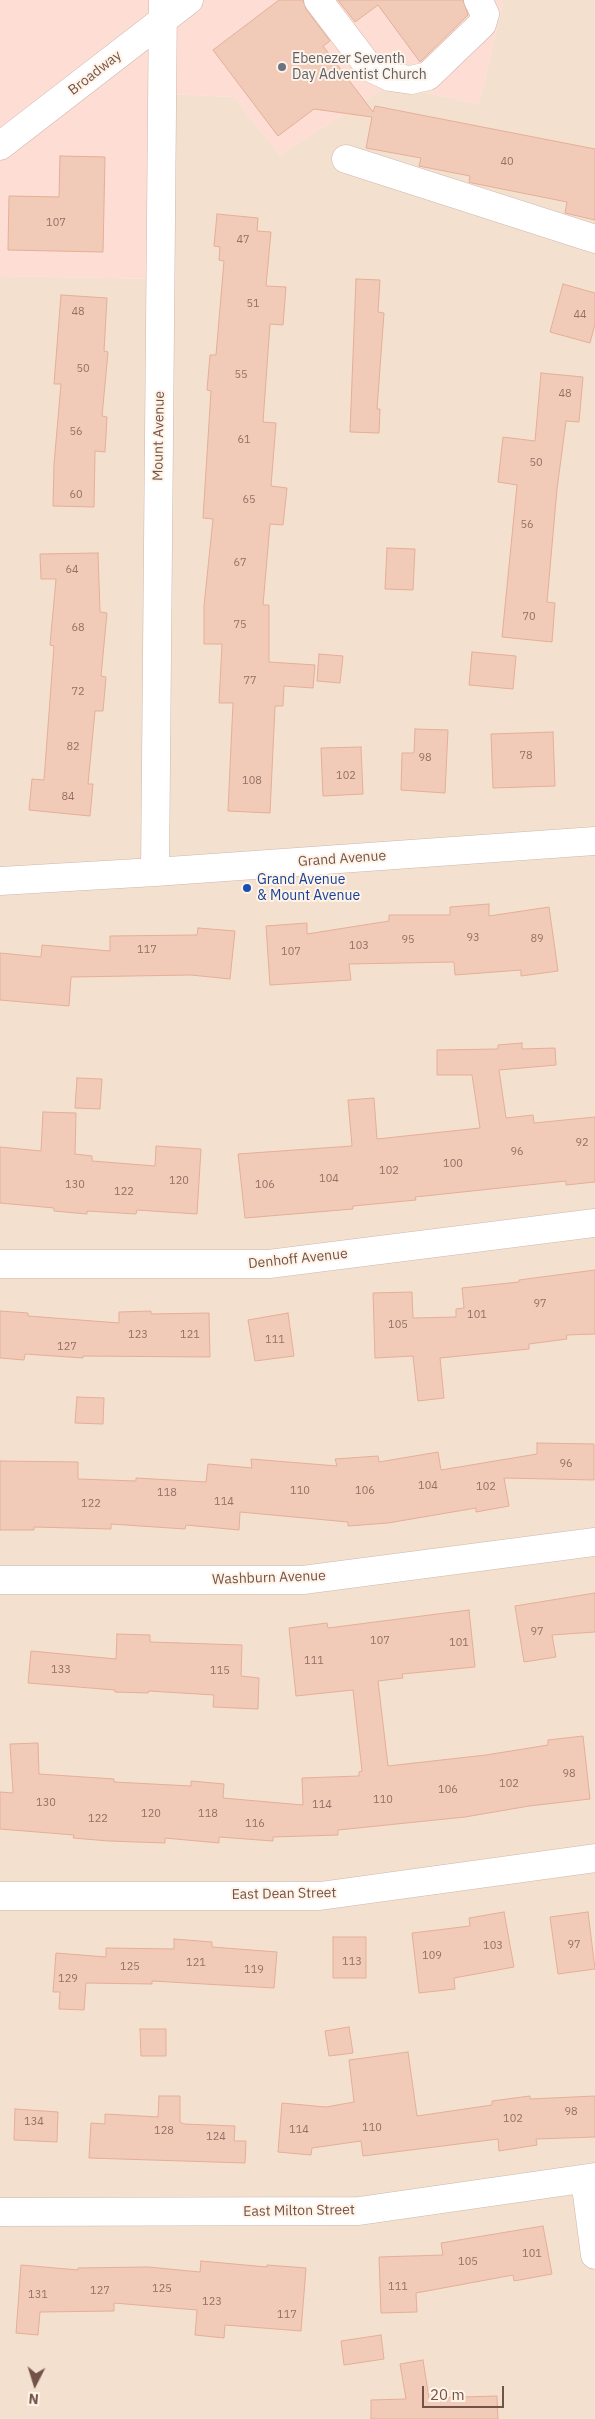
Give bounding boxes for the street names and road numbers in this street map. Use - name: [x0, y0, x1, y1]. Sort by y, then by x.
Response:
- street label: Broadway: [65, 47, 125, 99]
- street label: Mount Avenue: [150, 391, 168, 481]
- street label: Grand Avenue: [297, 848, 387, 870]
- street label: Denhoff Avenue: [247, 1245, 349, 1273]
- street label: Washburn Avenue: [212, 1568, 326, 1588]
- street label: East Dean Street: [231, 1885, 337, 1903]
- street label: East Milton Street: [243, 2202, 355, 2220]

